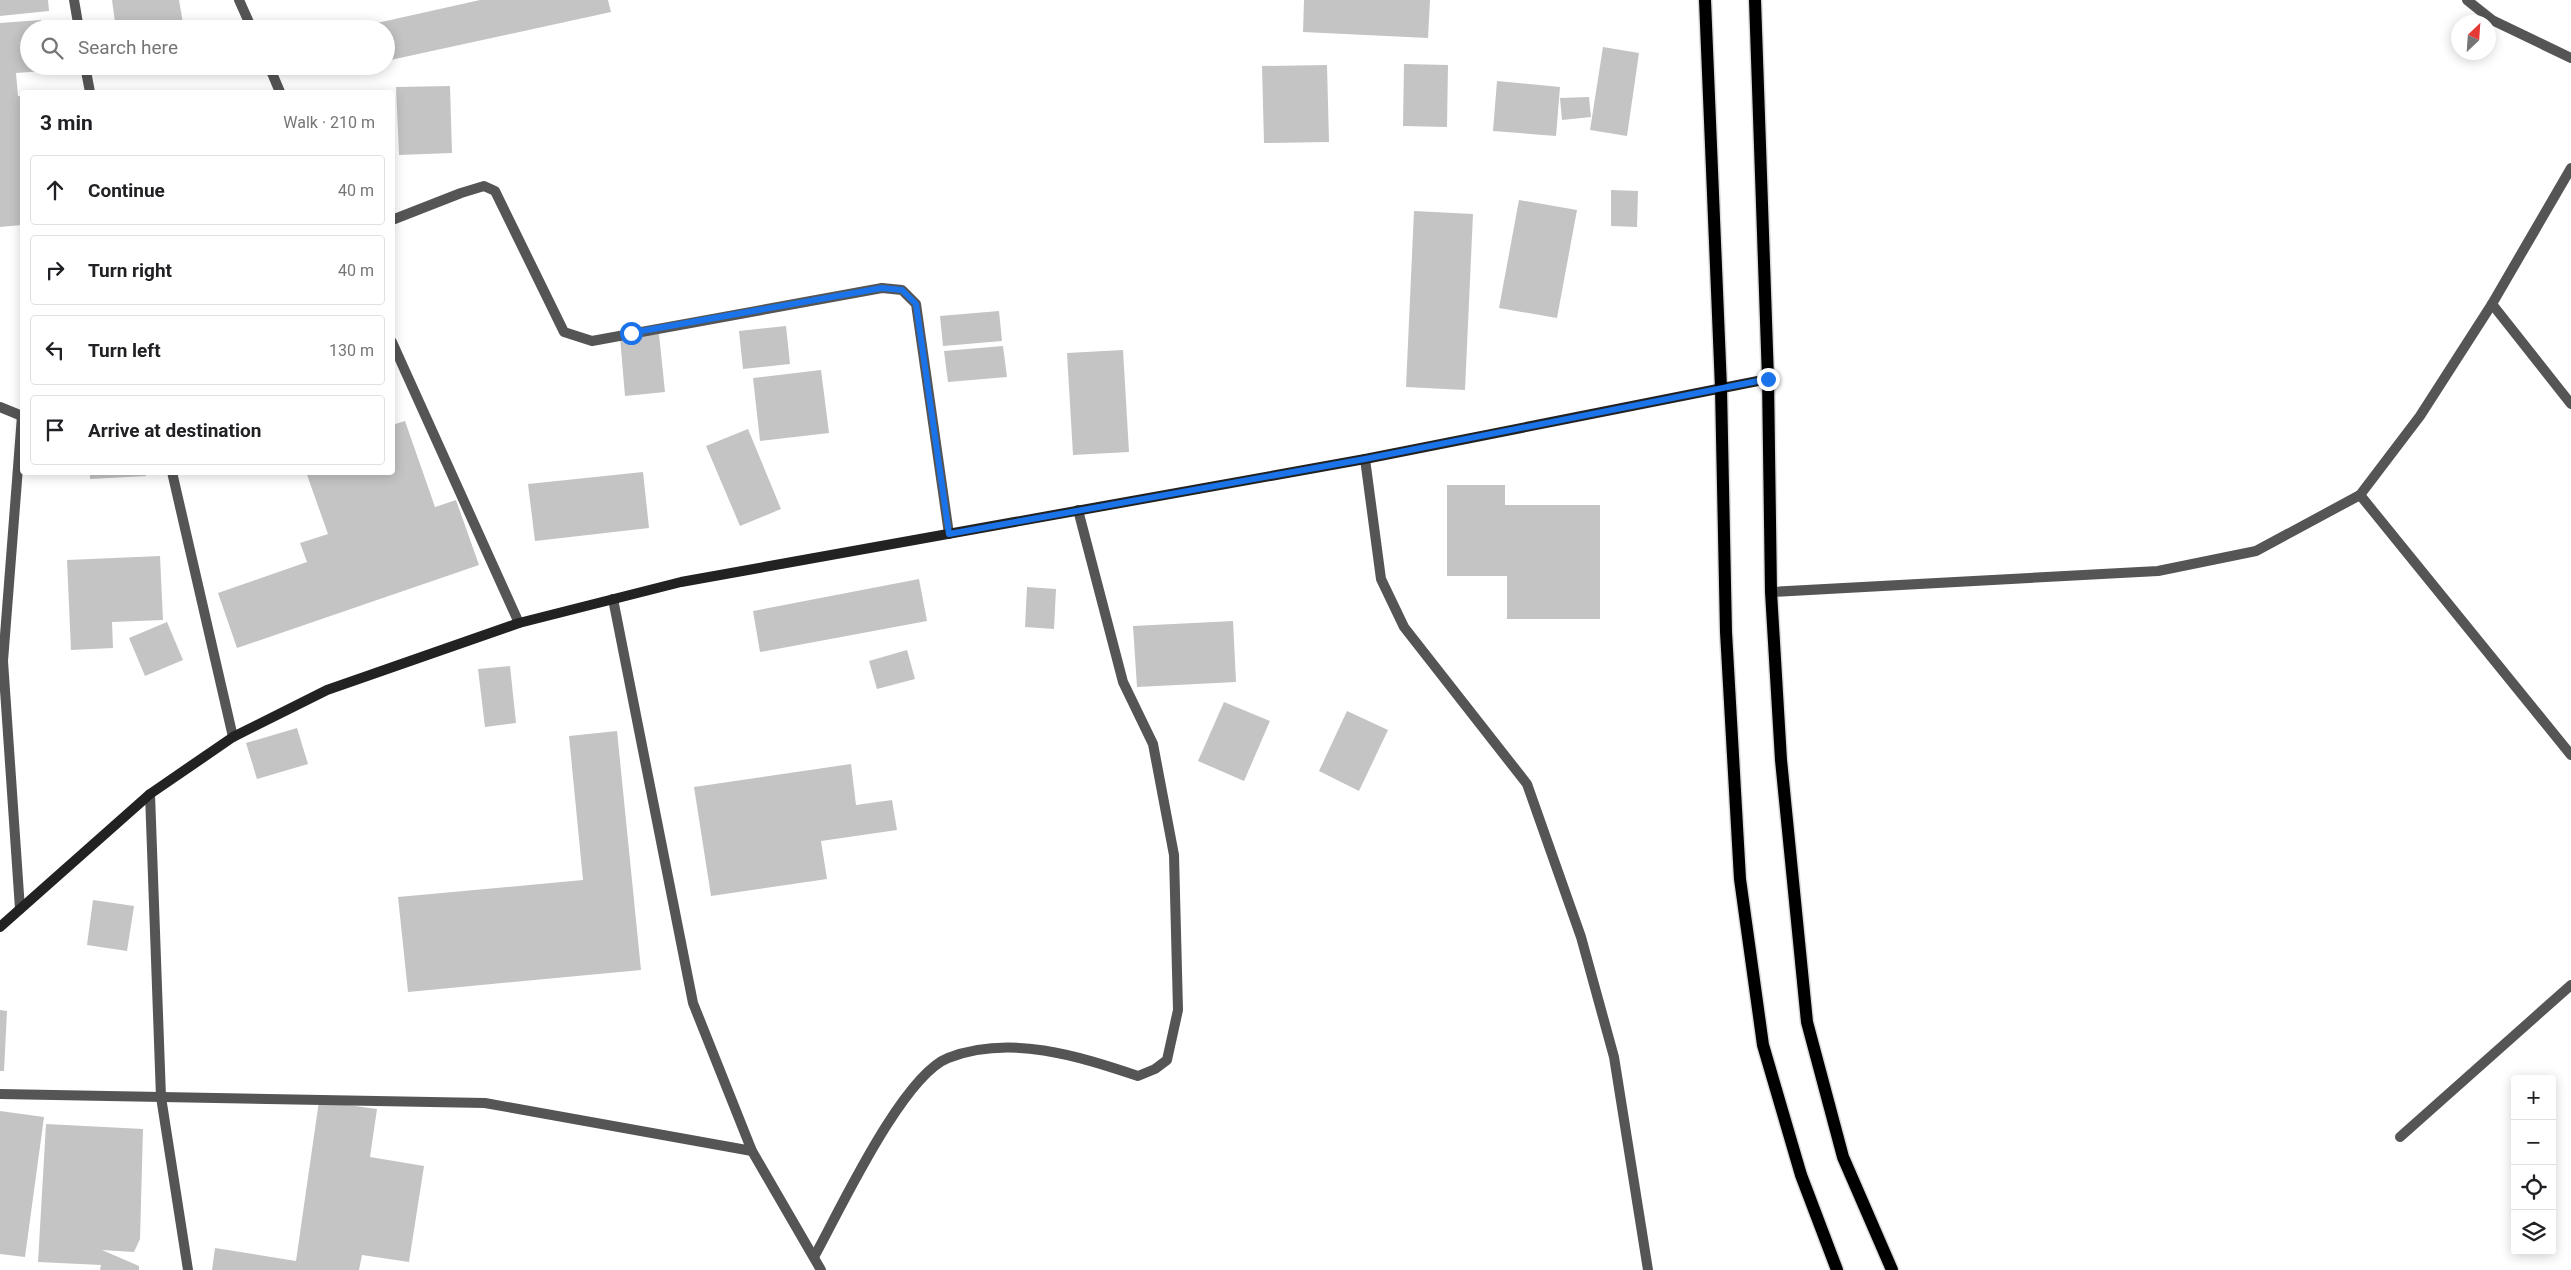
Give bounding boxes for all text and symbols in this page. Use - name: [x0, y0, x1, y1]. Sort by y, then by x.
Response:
- north arrow: [2451, 15, 2496, 60]
- search box: [20, 20, 395, 75]
- icon: search: [38, 34, 66, 62]
- text: Search here: [78, 36, 178, 59]
- text: 3 min: [40, 111, 93, 135]
- text: Walk · 210 m: [283, 113, 375, 132]
- icon: ahead: [41, 176, 69, 204]
- text: Continue: [88, 179, 165, 202]
- text: 40 m: [338, 181, 374, 200]
- icon: right: [41, 256, 69, 284]
- text: Turn right: [88, 259, 172, 282]
- text: 40 m: [338, 261, 374, 280]
- route start: [620, 322, 643, 345]
- icon: left: [41, 336, 69, 364]
- text: Turn left: [88, 339, 161, 362]
- text: 130 m: [329, 341, 374, 360]
- route end: [1757, 368, 1780, 391]
- icon: arrive: [41, 416, 69, 444]
- text: Arrive at destination: [88, 419, 261, 442]
- map controls: [2511, 1075, 2556, 1255]
- button: +: [2511, 1075, 2556, 1120]
- button: −: [2511, 1120, 2556, 1165]
- button: locate: [2511, 1165, 2556, 1210]
- button: layers: [2511, 1210, 2556, 1255]

